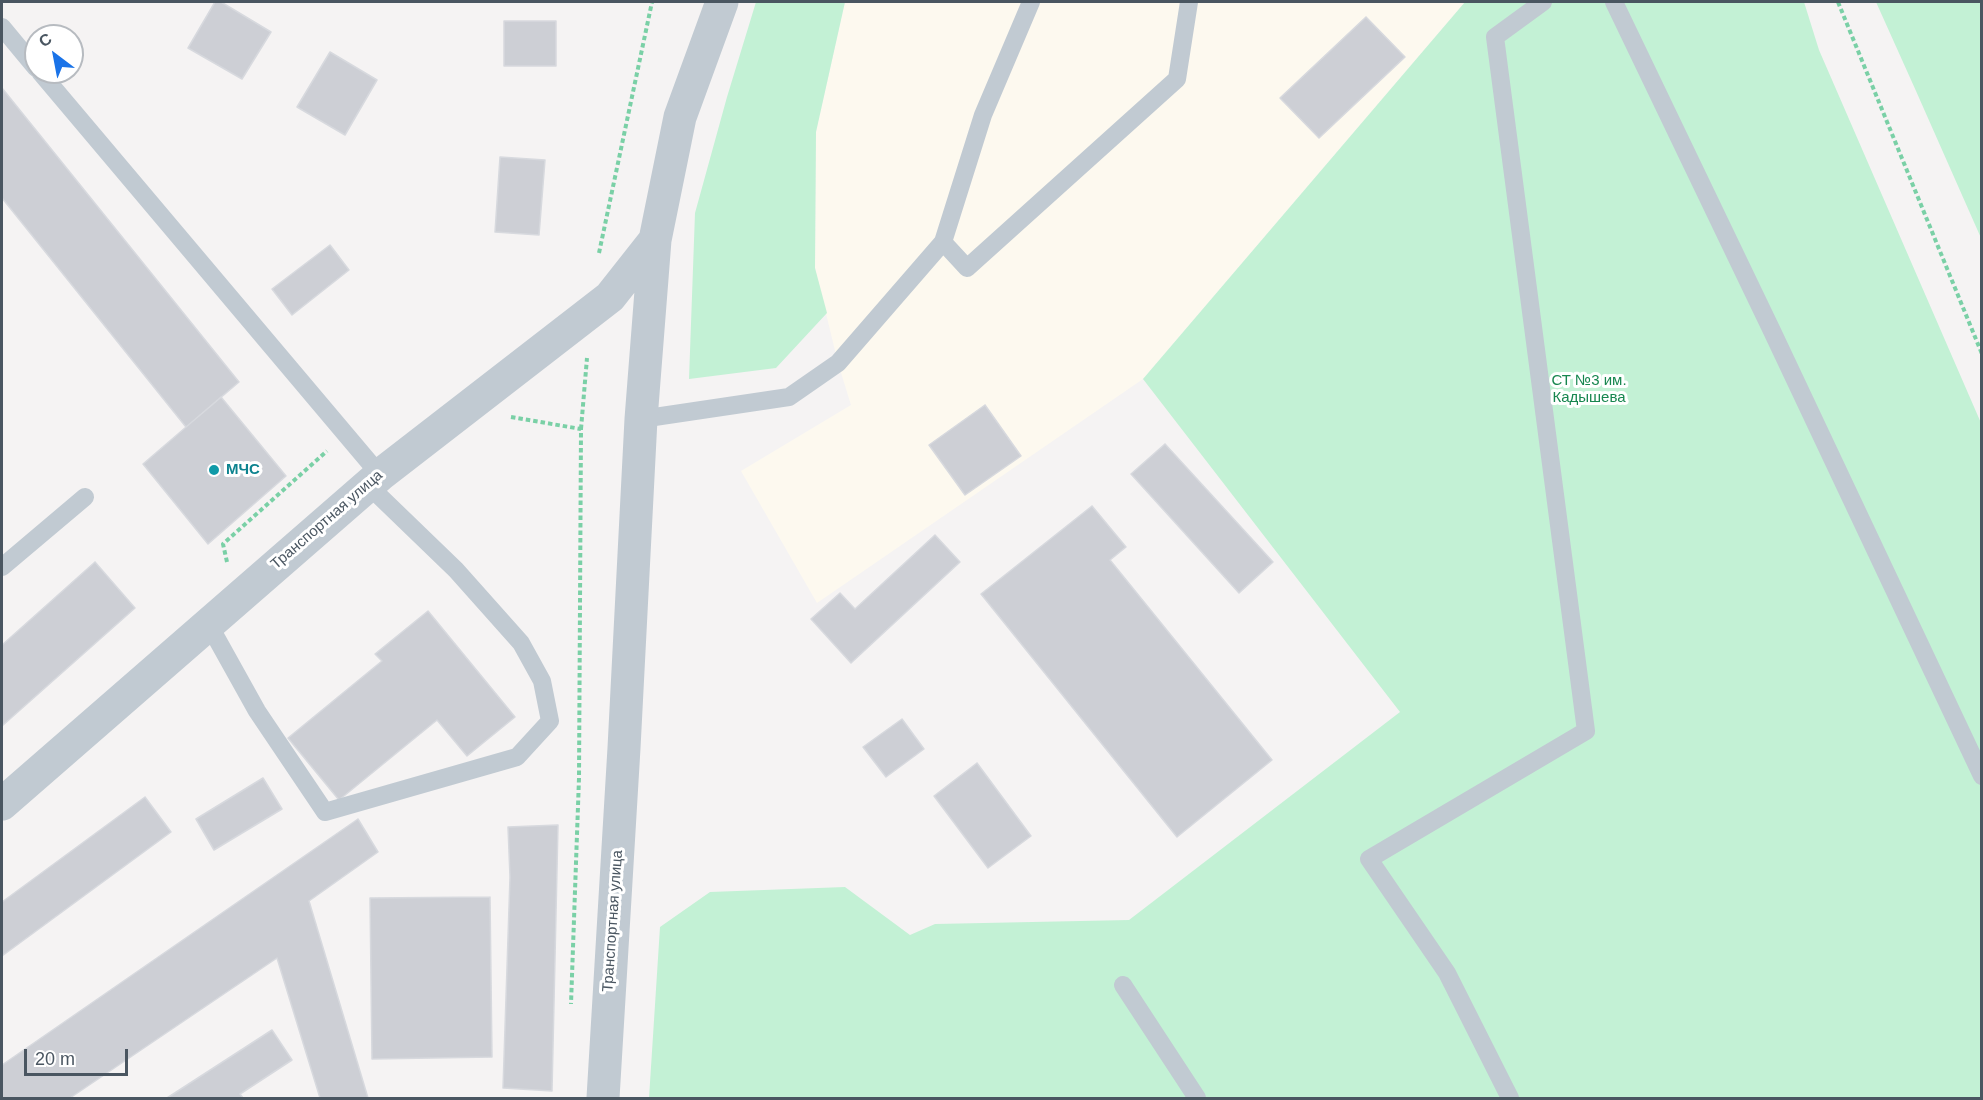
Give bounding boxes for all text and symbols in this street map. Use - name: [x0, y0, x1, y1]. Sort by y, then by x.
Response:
- north arrow: [24, 24, 84, 84]
- text: С: [36, 30, 55, 50]
- park label: СТ №3 им. Кадышева: [1551, 372, 1627, 407]
- place label: МЧС: [226, 461, 260, 479]
- marker: МЧС: [207, 463, 221, 477]
- street label: Транспортная улица: [267, 467, 387, 573]
- street label: Транспортная улица: [599, 849, 627, 993]
- scale bar: [27, 1037, 130, 1075]
- text: 20 m: [35, 1049, 75, 1069]

